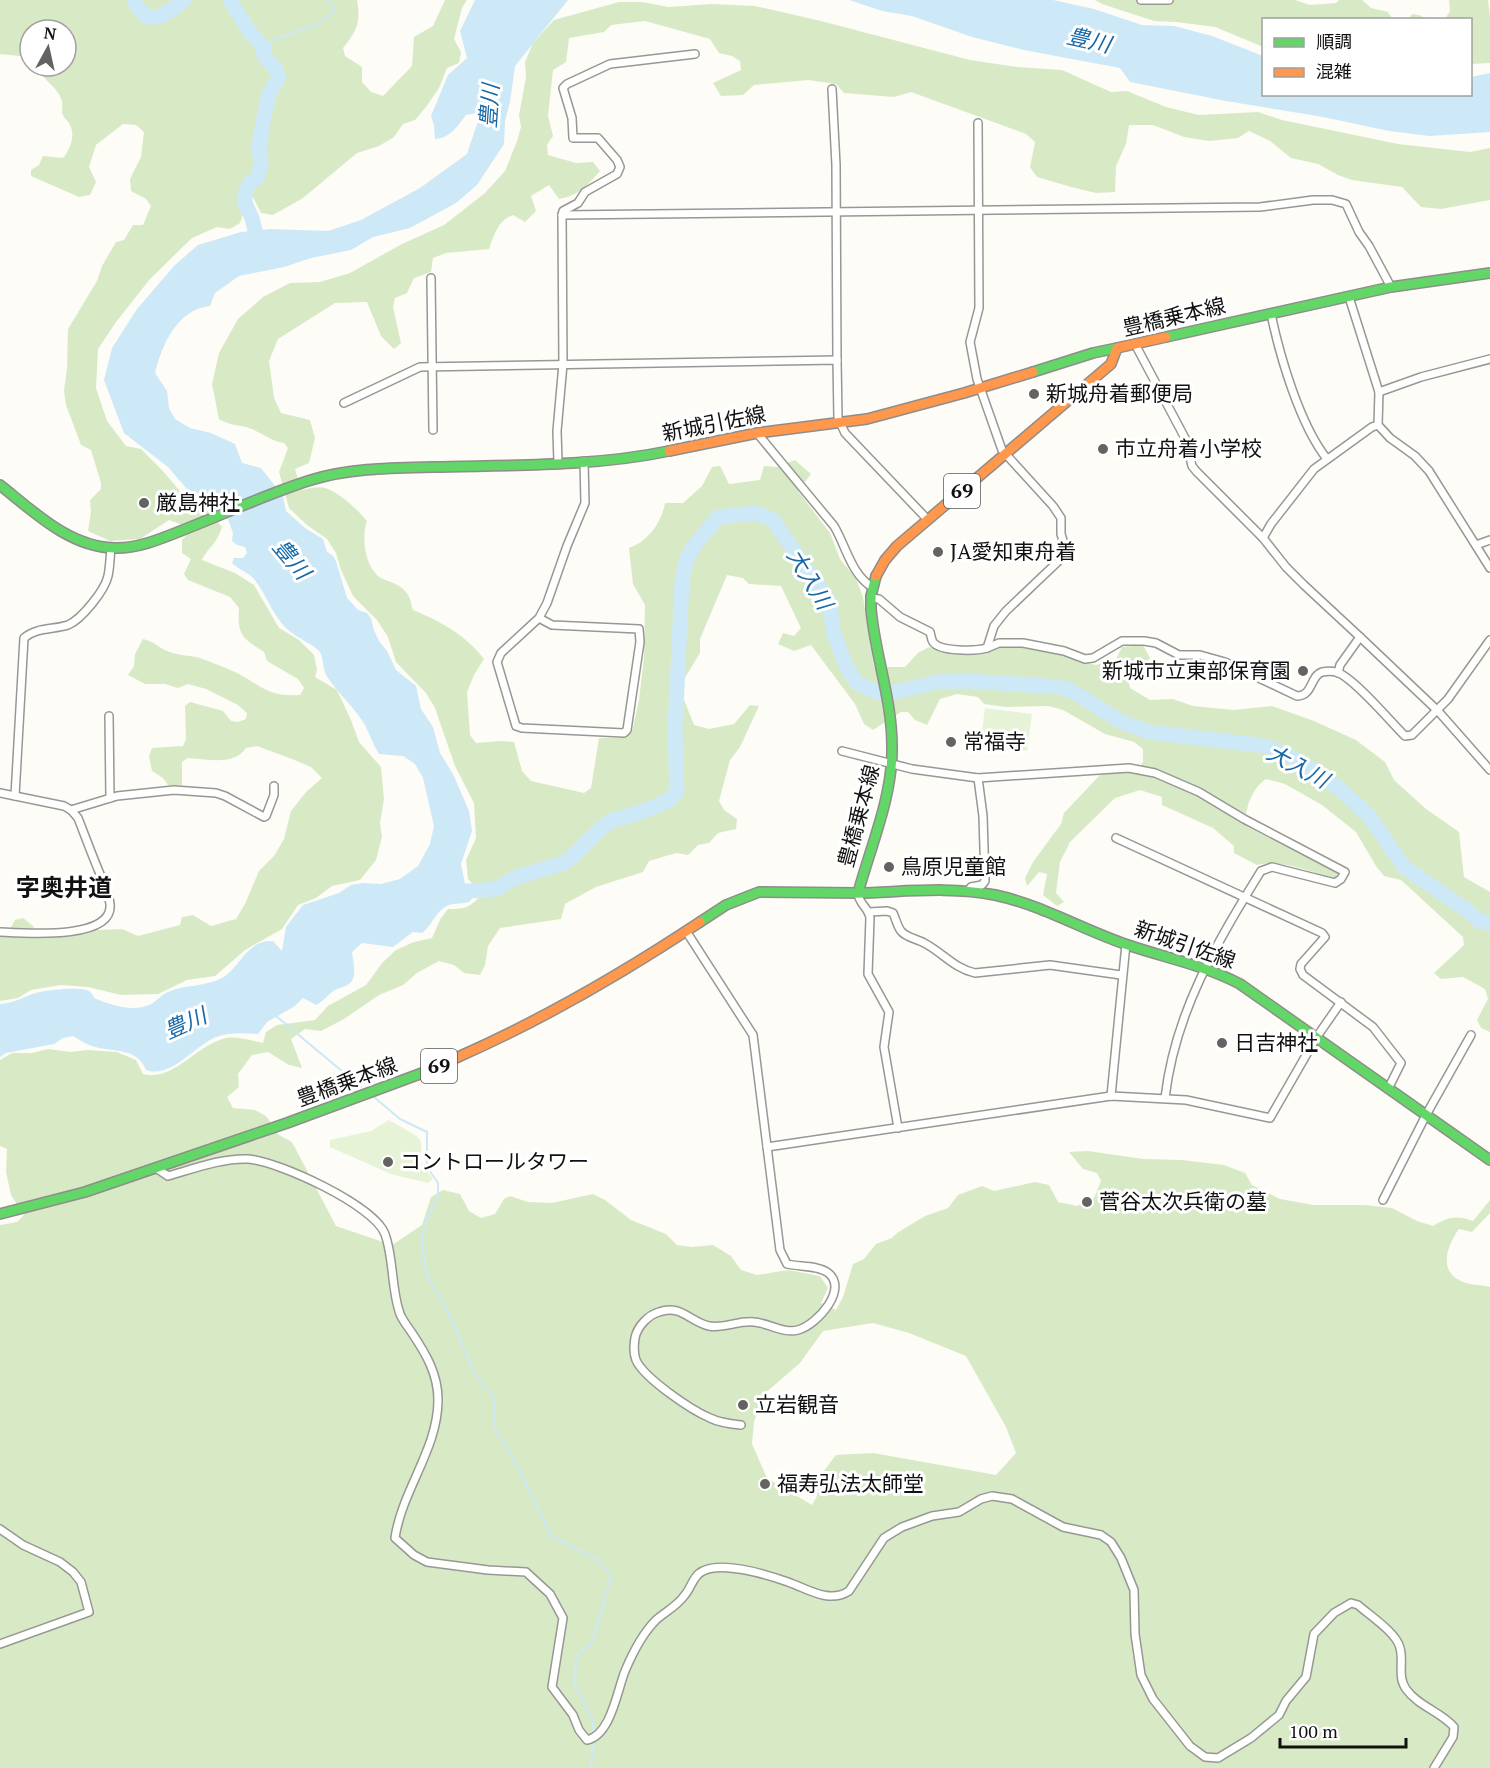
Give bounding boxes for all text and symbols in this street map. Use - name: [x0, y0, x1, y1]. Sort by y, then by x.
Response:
- north arrow: [18, 18, 78, 78]
- legend: [1262, 18, 1472, 96]
- water label: 豊川: [1064, 20, 1116, 59]
- text: N: [43, 21, 58, 45]
- text: 順調: [1316, 29, 1352, 53]
- text: 混雑: [1316, 59, 1352, 83]
- water label: 豊川: [473, 81, 505, 129]
- street label: 豊橋乗本線: [1119, 291, 1228, 341]
- place label: 新城舟着郵便局: [1046, 379, 1193, 407]
- marker: 新城舟着郵便局: [1027, 387, 1041, 401]
- street label: 新城引佐線: [660, 399, 768, 447]
- place label: 市立舟着小学校: [1115, 434, 1262, 462]
- marker: 市立舟着小学校: [1096, 442, 1110, 456]
- road number: 69: [944, 474, 980, 508]
- place label: 厳島神社: [156, 488, 240, 516]
- marker: 厳島神社: [137, 496, 151, 510]
- water label: 豊川: [267, 532, 319, 586]
- place label: JA愛知東舟着: [950, 537, 1077, 565]
- water label: 大入川: [781, 543, 841, 616]
- marker: JA愛知東舟着: [931, 545, 945, 559]
- place label: 新城市立東部保育園: [1102, 656, 1291, 684]
- marker: 新城市立東部保育園: [1296, 664, 1310, 678]
- place label: 常福寺: [963, 727, 1026, 755]
- marker: 常福寺: [944, 735, 958, 749]
- water label: 大入川: [1262, 737, 1336, 795]
- street label: 豊橋乗本線: [831, 761, 885, 870]
- place label: 鳥原児童館: [901, 852, 1006, 880]
- marker: 鳥原児童館: [882, 860, 896, 874]
- district label: 字奥井道: [16, 871, 112, 903]
- street label: 新城引佐線: [1131, 914, 1240, 974]
- water label: 豊川: [159, 1000, 213, 1045]
- place label: 日吉神社: [1234, 1028, 1318, 1056]
- marker: 日吉神社: [1215, 1036, 1229, 1050]
- road number: 69: [421, 1049, 457, 1083]
- street label: 豊橋乗本線: [293, 1050, 401, 1112]
- place label: コントロールタワー: [400, 1147, 589, 1175]
- marker: コントロールタワー: [381, 1155, 395, 1169]
- place label: 菅谷太次兵衛の墓: [1099, 1187, 1267, 1215]
- marker: 菅谷太次兵衛の墓: [1080, 1195, 1094, 1209]
- place label: 立岩観音: [755, 1390, 839, 1418]
- marker: 立岩観音: [736, 1398, 750, 1412]
- place label: 福寿弘法太師堂: [777, 1469, 924, 1497]
- marker: 福寿弘法太師堂: [758, 1477, 772, 1491]
- scale bar: [1280, 1711, 1406, 1749]
- text: 100 m: [1289, 1719, 1338, 1743]

